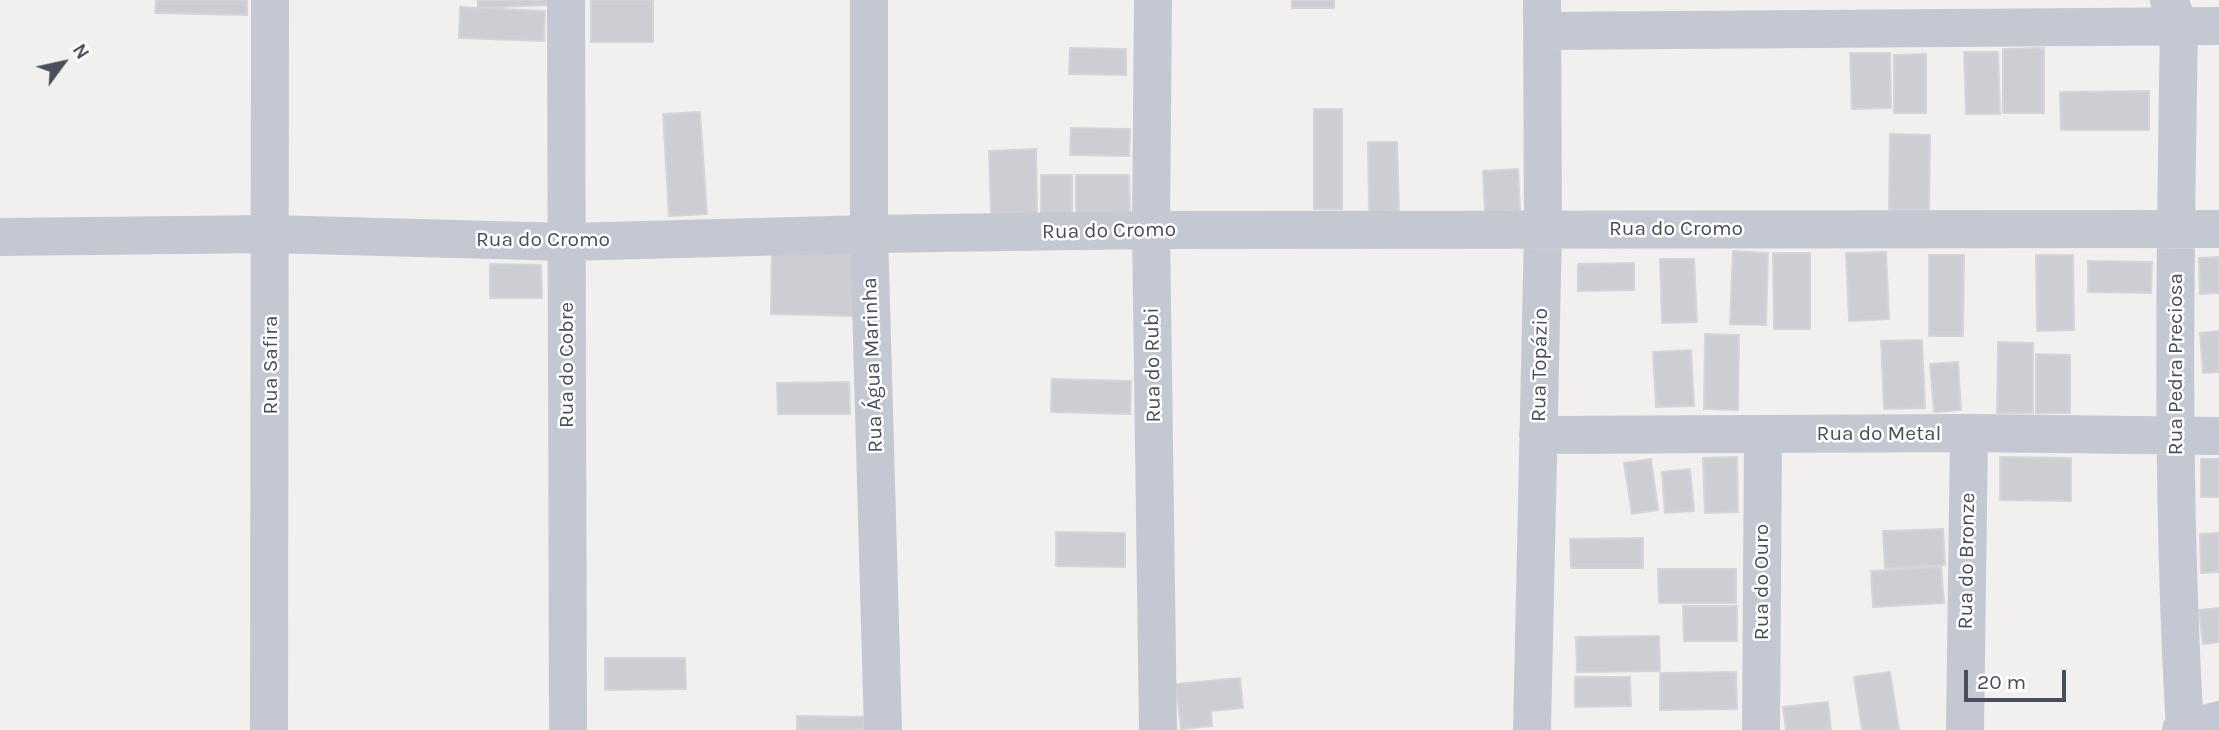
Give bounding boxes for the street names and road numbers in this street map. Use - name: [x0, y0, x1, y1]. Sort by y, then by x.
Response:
- street label: Rua do Cromo: [1609, 216, 1743, 242]
- street label: Rua do Cromo: [1042, 217, 1176, 245]
- street label: Rua do Cromo: [476, 227, 610, 253]
- street label: Rua Pedra Preciosa: [2163, 273, 2189, 455]
- street label: Rua Água Marinha: [857, 277, 889, 453]
- street label: Rua do Cobre: [554, 302, 580, 428]
- street label: Rua do Rubi: [1139, 307, 1167, 423]
- street label: Rua Topázio: [1526, 308, 1554, 422]
- street label: Rua Safira: [258, 316, 284, 414]
- street label: Rua do Metal: [1817, 421, 1941, 447]
- street label: Rua do Bronze: [1953, 493, 1981, 629]
- street label: Rua do Ouro: [1749, 524, 1775, 640]

